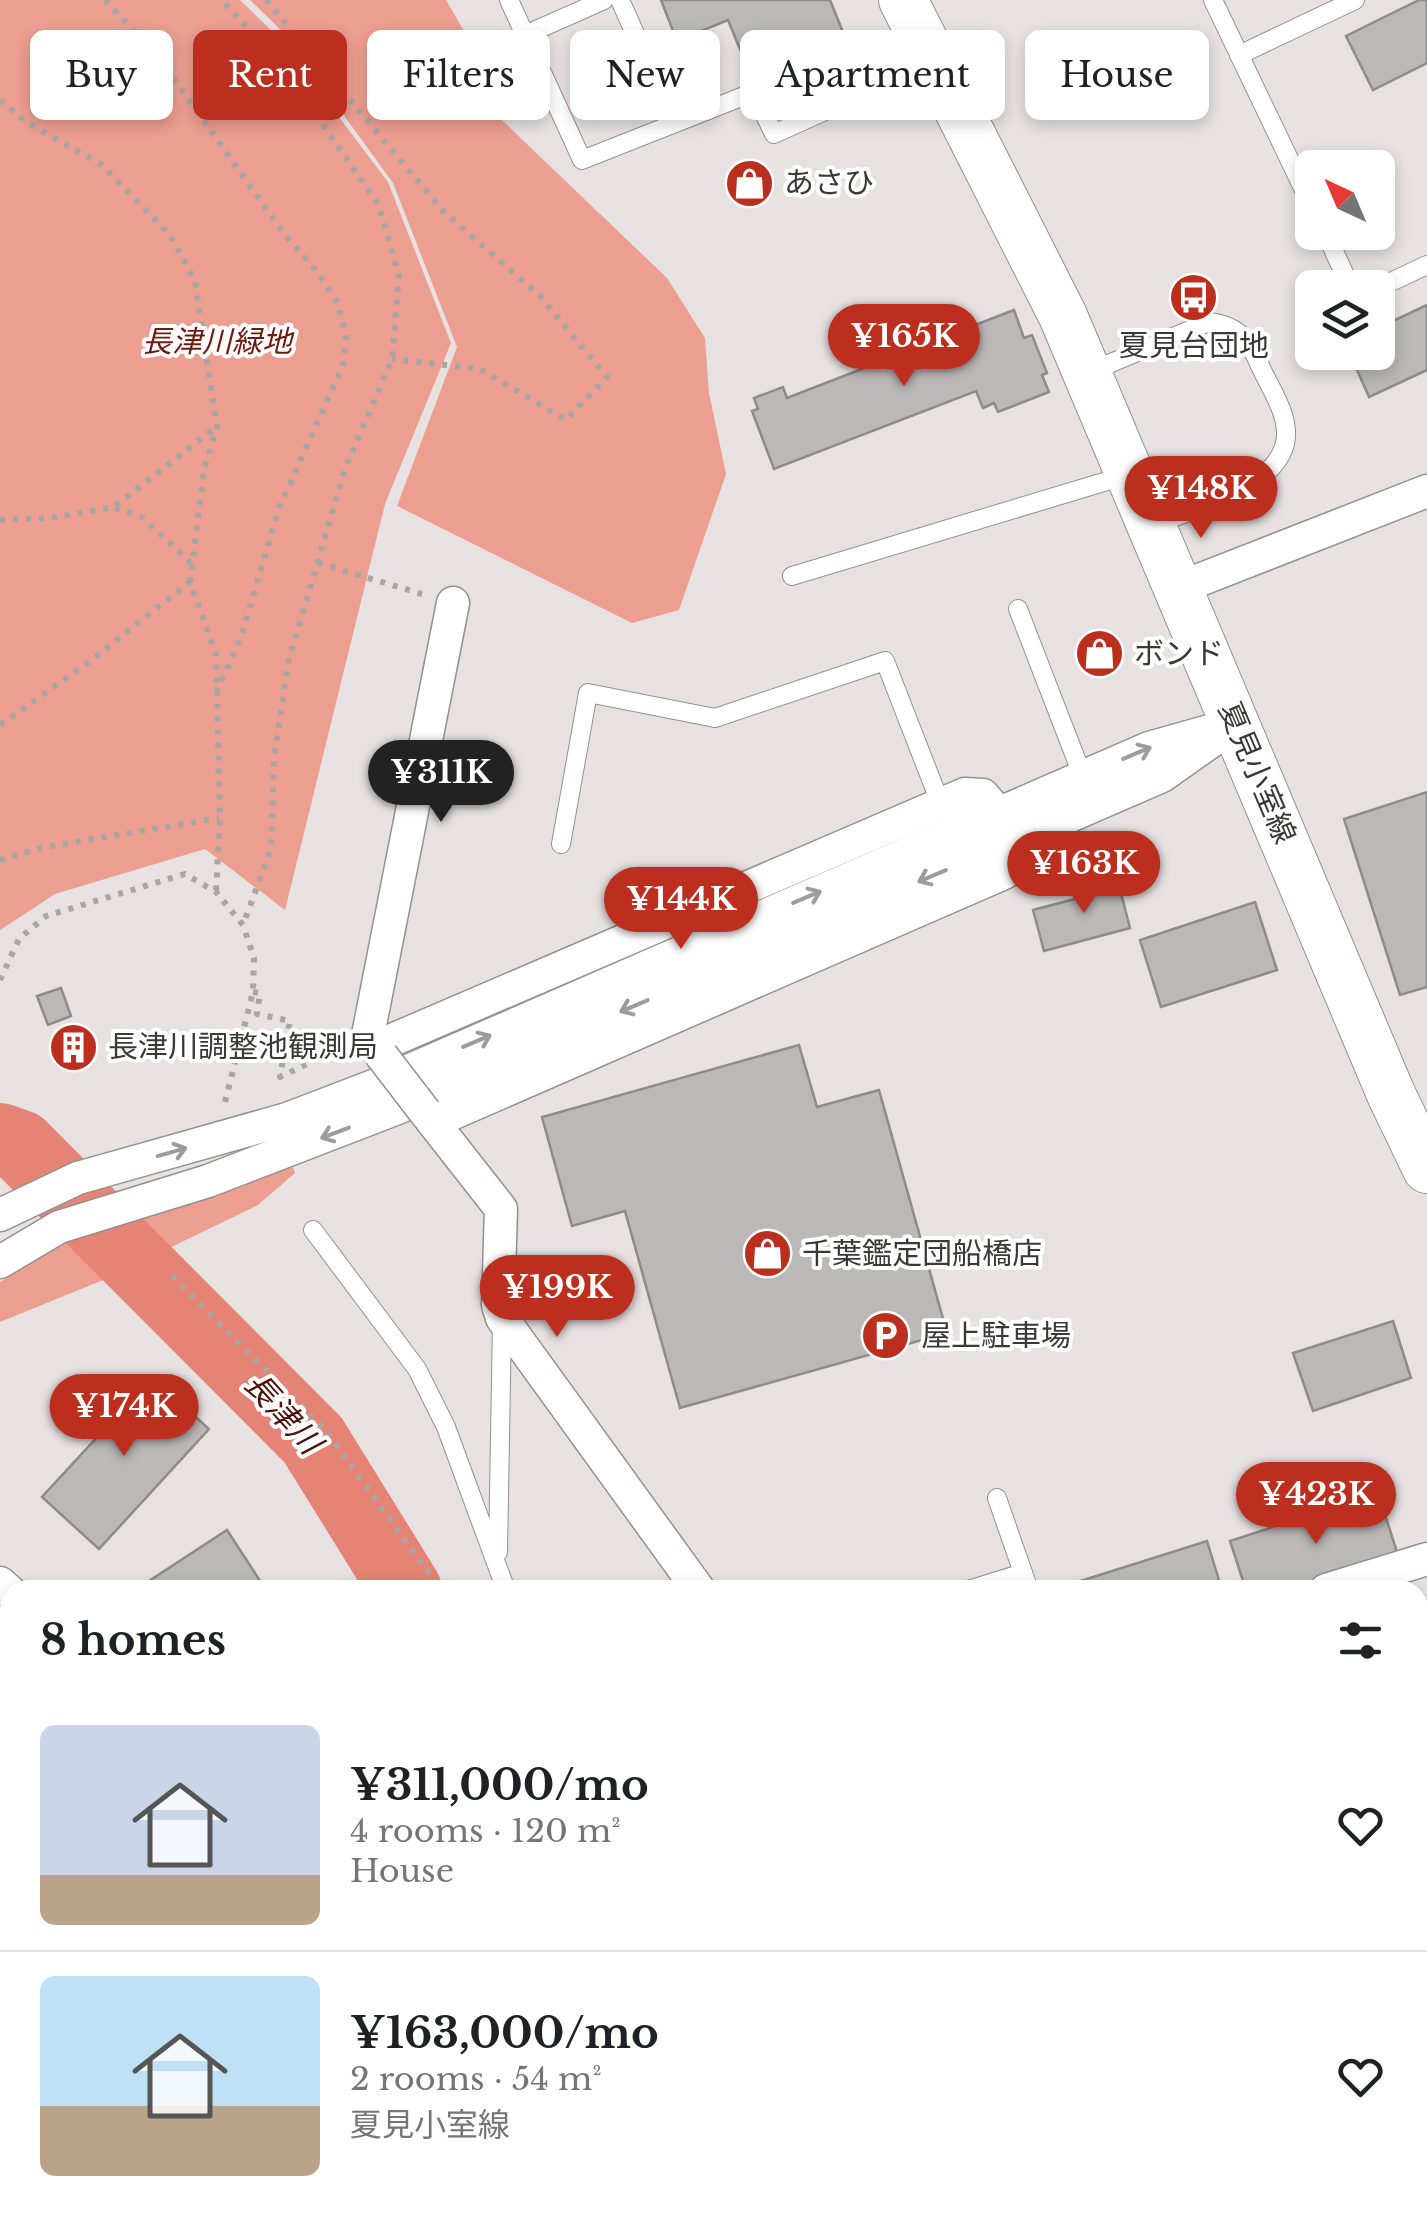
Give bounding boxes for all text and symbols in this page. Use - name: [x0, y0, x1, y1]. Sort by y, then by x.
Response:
- chip: Buy: [30, 30, 173, 120]
- chip: Rent: [193, 30, 347, 120]
- chip: Filters: [367, 30, 550, 120]
- chip: New: [570, 30, 720, 120]
- chip: Apartment: [740, 30, 1005, 120]
- chip: House: [1025, 30, 1209, 120]
- north arrow: [1295, 150, 1395, 250]
- map controls: [1295, 150, 1395, 370]
- shop icon: あさひ: [723, 157, 775, 209]
- place label: あさひ: [784, 164, 874, 201]
- button: layers: [1295, 270, 1395, 370]
- bus stop icon: 夏見台団地: [1168, 271, 1220, 323]
- pin: ¥165K: [834, 304, 974, 389]
- text: ¥165K: [850, 316, 958, 356]
- park label: 長津川緑地: [142, 323, 295, 360]
- place label: 夏見台団地: [1119, 327, 1269, 364]
- pin: ¥148K: [1131, 456, 1271, 541]
- text: ¥148K: [1146, 468, 1256, 508]
- shop icon: ボンド: [1073, 628, 1125, 680]
- place label: ボンド: [1134, 635, 1224, 672]
- street label: 夏見小室線: [1211, 697, 1304, 849]
- pin: ¥311K: [371, 740, 511, 825]
- one-way arrow: [1121, 743, 1152, 761]
- text: ¥311K: [390, 752, 492, 792]
- pin: ¥163K: [1014, 831, 1154, 916]
- text: ¥163K: [1029, 843, 1139, 883]
- pin: ¥144K: [611, 867, 751, 952]
- one-way arrow: [917, 868, 948, 886]
- text: ¥144K: [626, 879, 736, 919]
- one-way arrow: [791, 887, 822, 905]
- one-way arrow: [619, 998, 650, 1016]
- building icon: 長津川調整池観測局: [47, 1021, 99, 1073]
- place label: 長津川調整池観測局: [108, 1028, 378, 1065]
- one-way arrow: [461, 1031, 492, 1049]
- one-way arrow: [320, 1125, 351, 1143]
- one-way arrow: [156, 1141, 187, 1160]
- shop icon: 千葉鑑定団船橋店: [741, 1228, 793, 1280]
- place label: 千葉鑑定団船橋店: [802, 1235, 1042, 1272]
- pin: ¥199K: [487, 1255, 627, 1340]
- text: ¥199K: [502, 1267, 612, 1307]
- parking icon: 屋上駐車場: [860, 1310, 912, 1362]
- place label: 屋上駐車場: [921, 1317, 1071, 1354]
- water label: 長津川: [236, 1364, 332, 1464]
- pin: ¥174K: [54, 1374, 194, 1459]
- text: ¥174K: [72, 1386, 176, 1426]
- pin: ¥423K: [1246, 1462, 1386, 1547]
- text: ¥423K: [1258, 1474, 1374, 1514]
- icon: filters: [1333, 1613, 1388, 1668]
- text: 8 homes: [40, 1614, 226, 1666]
- text: ¥311,000/mo: [350, 1759, 649, 1811]
- icon: home: [120, 1765, 240, 1885]
- icon: heart: [1333, 1798, 1388, 1853]
- text: 4 rooms · 120 m²: [350, 1811, 621, 1851]
- text: House: [350, 1851, 454, 1891]
- text: ¥163,000/mo: [350, 2007, 659, 2059]
- icon: home: [120, 2016, 240, 2136]
- icon: heart: [1333, 2049, 1388, 2104]
- text: 2 rooms · 54 m²: [350, 2059, 602, 2099]
- text: 夏見小室線: [350, 2105, 510, 2145]

